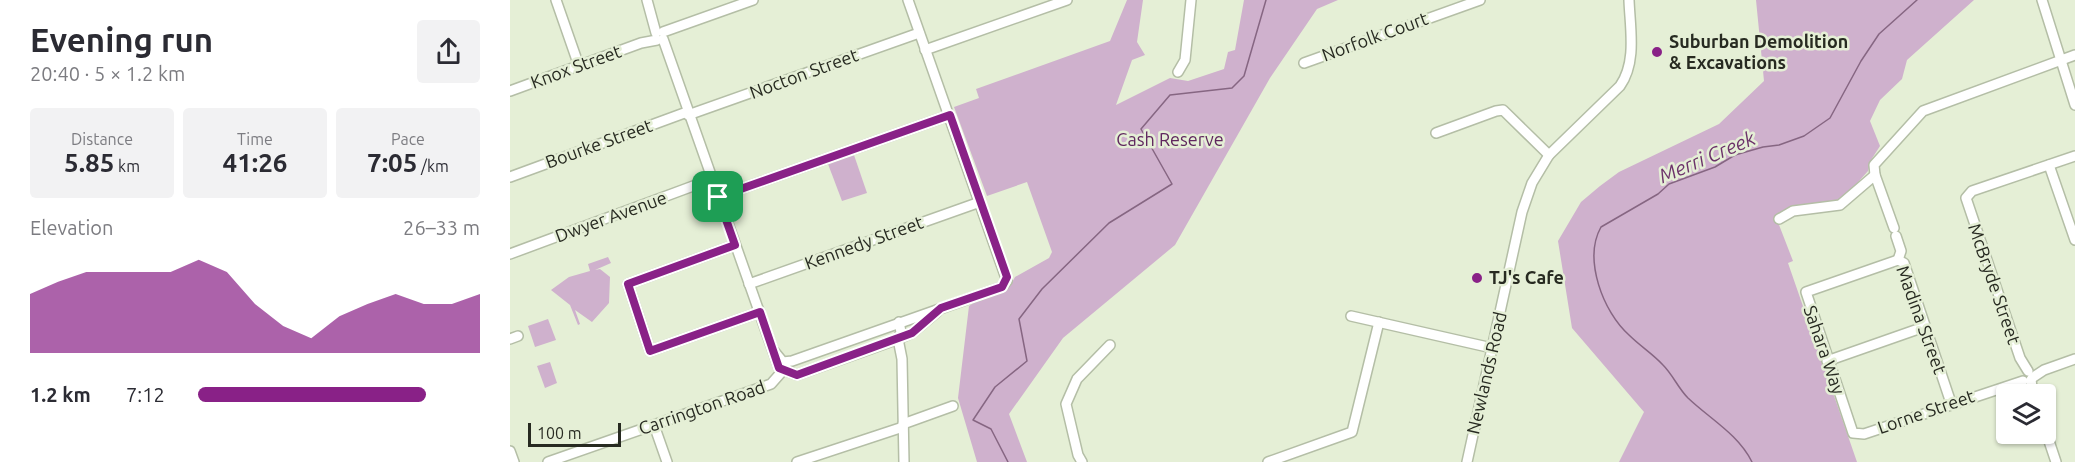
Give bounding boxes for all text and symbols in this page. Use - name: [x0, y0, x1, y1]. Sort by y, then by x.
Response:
- street label: Norfolk Court: [1319, 8, 1430, 64]
- button: share: [417, 20, 480, 83]
- text: Evening run: [30, 21, 213, 58]
- place label: Suburban Demolition & Excavations: [1669, 31, 1848, 72]
- street label: Knox Street: [528, 40, 624, 92]
- street label: Nocton Street: [747, 44, 861, 102]
- marker: Suburban Demolition & Excavations: [1650, 45, 1664, 59]
- text: 20:40 · 5 × 1.2 km: [30, 62, 185, 85]
- street label: Bourke Street: [543, 114, 655, 172]
- water label: Merri Creek: [1655, 126, 1759, 187]
- park label: Cash Reserve: [1116, 129, 1224, 149]
- text: Distance: [71, 130, 133, 148]
- text: Time: [237, 130, 273, 148]
- text: Pace: [391, 130, 425, 148]
- text: 5.85: [64, 148, 114, 177]
- text: 41:26: [222, 148, 288, 177]
- text: 7:05: [367, 148, 417, 177]
- text: km: [114, 157, 140, 175]
- text: /km: [417, 157, 449, 175]
- pin: [692, 171, 743, 222]
- icon: arrive: [701, 180, 734, 213]
- street label: Dwyer Avenue: [552, 187, 669, 245]
- street label: Kennedy Street: [802, 211, 926, 273]
- text: Elevation: [30, 216, 113, 239]
- text: 26–33 m: [403, 216, 480, 239]
- street label: McBryde Street: [1965, 221, 2025, 347]
- street label: Madina Street: [1893, 263, 1951, 377]
- place label: TJ's Cafe: [1489, 267, 1564, 287]
- marker: TJ's Cafe: [1470, 271, 1484, 285]
- street label: Sahara Way: [1800, 303, 1850, 397]
- street label: Newlands Road: [1462, 310, 1510, 436]
- street label: Carrington Road: [636, 376, 768, 438]
- text: 1.2 km: [30, 383, 91, 406]
- text: 7:12: [126, 383, 165, 406]
- map controls: [1996, 384, 2056, 444]
- button: layers: [1996, 384, 2056, 444]
- street label: Lorne Street: [1875, 385, 1977, 437]
- scale bar: [528, 420, 621, 448]
- text: 100 m: [537, 424, 582, 442]

